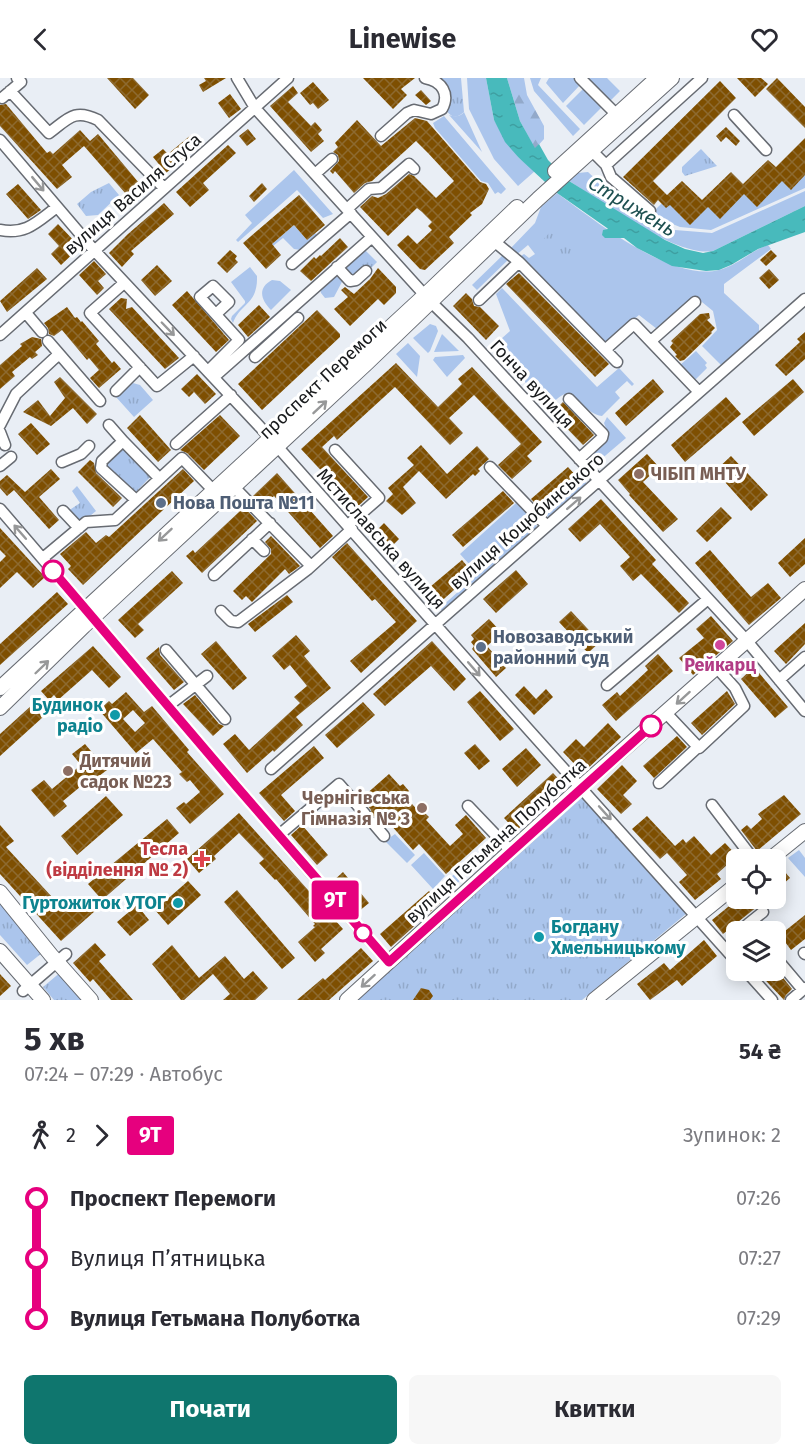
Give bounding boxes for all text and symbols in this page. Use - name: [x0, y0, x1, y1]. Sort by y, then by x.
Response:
- icon: back: [24, 23, 57, 56]
- text: Linewise: [349, 23, 456, 55]
- icon: heart: [748, 23, 781, 56]
- street label: вулиця Василя Стуса: [60, 128, 206, 260]
- water label: Стрижень: [584, 170, 680, 242]
- one-way arrow: [31, 176, 45, 191]
- street label: проспект Перемоги: [255, 314, 391, 444]
- one-way arrow: [161, 322, 175, 337]
- street label: Гонча вулиця: [485, 335, 579, 433]
- one-way arrow: [313, 400, 328, 414]
- street label: вулиця Коцюбинського: [445, 448, 609, 594]
- place label: ЧІБІП МНТУ: [651, 463, 746, 485]
- street label: Мстиславська вулиця: [312, 464, 450, 614]
- marker: ЧІБІП МНТУ: [632, 467, 646, 481]
- place label: Нова Пошта №11: [173, 492, 315, 514]
- marker: Нова Пошта №11: [154, 496, 168, 510]
- one-way arrow: [566, 496, 581, 510]
- one-way arrow: [13, 525, 27, 540]
- one-way arrow: [158, 528, 173, 542]
- unlabelled marker: [42, 560, 64, 582]
- place label: Новозаводський районний суд: [493, 626, 633, 669]
- marker: Рейкарц: [713, 638, 727, 652]
- marker: Новозаводський районний суд: [474, 640, 488, 654]
- place label: Рейкарц: [684, 654, 756, 676]
- one-way arrow: [34, 659, 49, 674]
- one-way arrow: [467, 661, 481, 676]
- one-way arrow: [676, 691, 691, 705]
- place label: Будинок радіо: [32, 694, 103, 737]
- marker: Будинок радіо: [108, 708, 122, 722]
- unlabelled marker: [640, 715, 662, 737]
- place label: Дитячий садок №23: [79, 750, 172, 793]
- street label: вулиця Гетьмана Полуботка: [401, 754, 591, 928]
- marker: Дитячий садок №23: [61, 764, 75, 778]
- place label: Чернігівська Гімназія № 3: [301, 787, 410, 830]
- marker: Чернігівська Гімназія № 3: [415, 801, 429, 815]
- one-way arrow: [598, 805, 612, 820]
- place label: Тесла (відділення № 2): [46, 838, 188, 881]
- map controls: [726, 849, 786, 981]
- button: locate: [726, 849, 786, 909]
- marker: Тесла (відділення № 2): [193, 850, 211, 868]
- line badge: 9Т: [308, 880, 362, 920]
- text: 9Т: [324, 887, 346, 913]
- place label: Гуртожиток УТОГ: [22, 892, 167, 914]
- marker: Гуртожиток УТОГ: [171, 896, 185, 910]
- place label: Богдану Хмельницькому: [550, 916, 686, 959]
- button: layers: [726, 921, 786, 981]
- unlabelled marker: [354, 924, 372, 942]
- marker: Богдану Хмельницькому: [532, 930, 546, 944]
- one-way arrow: [361, 974, 376, 988]
- text: 5 хв: [24, 1019, 85, 1059]
- text: 54 ₴: [739, 1038, 781, 1065]
- text: 07:24 – 07:29 · Автобус: [24, 1062, 223, 1086]
- icon: walk: [24, 1119, 57, 1152]
- icon: forward: [85, 1119, 118, 1152]
- text: 9Т: [139, 1122, 162, 1148]
- text: 2: [66, 1123, 76, 1147]
- text: Зупинок: 2: [683, 1123, 781, 1147]
- text: Проспект Перемоги: [70, 1185, 276, 1212]
- text: 07:26: [736, 1186, 781, 1210]
- text: Вулиця П’ятницька: [70, 1245, 266, 1272]
- text: 07:27: [738, 1246, 781, 1270]
- text: Вулиця Гетьмана Полуботка: [70, 1305, 360, 1332]
- text: 07:29: [736, 1306, 781, 1330]
- button: Почати: [24, 1375, 397, 1444]
- button: Квитки: [409, 1375, 781, 1444]

